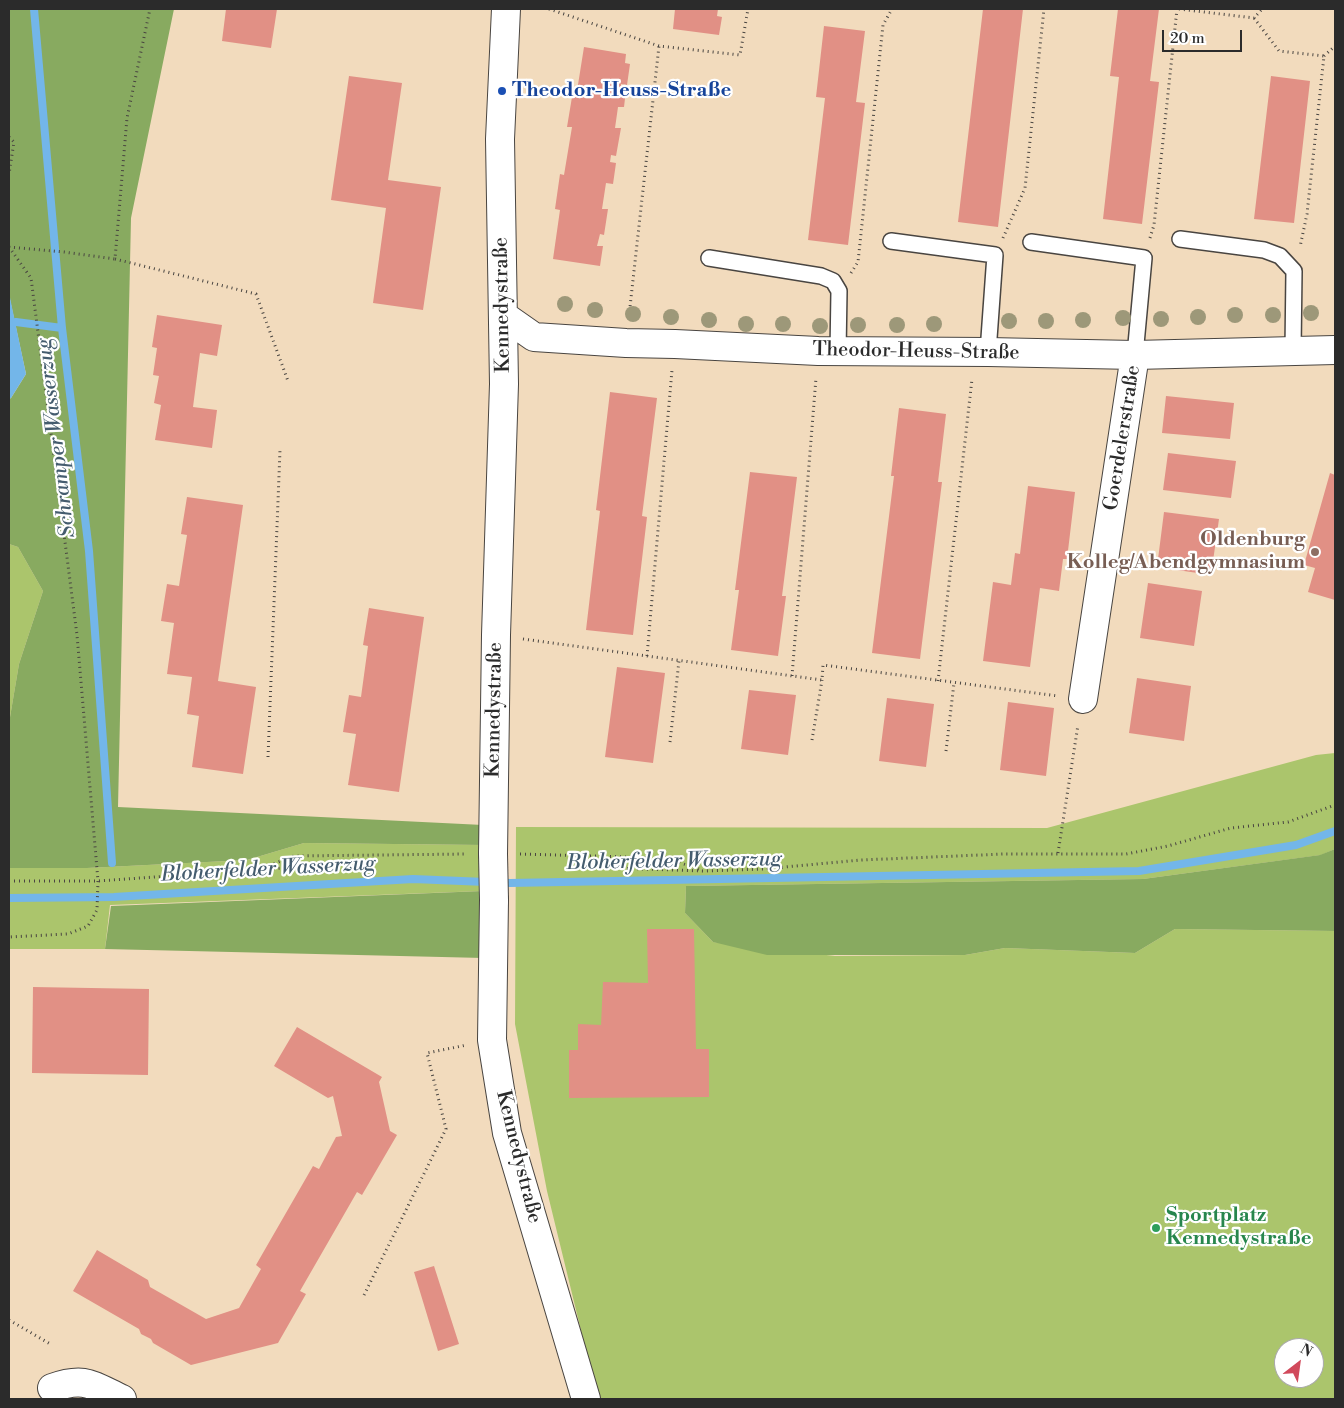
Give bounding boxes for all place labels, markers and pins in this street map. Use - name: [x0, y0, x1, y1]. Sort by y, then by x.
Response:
- place label: Theodor-Heuss-Straße: [512, 79, 731, 103]
- marker: Theodor-Heuss-Straße: [496, 85, 508, 97]
- place label: Oldenburg Kolleg/Abendgymnasium: [1067, 528, 1305, 575]
- marker: Oldenburg Kolleg/Abendgymnasium: [1309, 546, 1321, 558]
- place label: Sportplatz Kennedystraße: [1166, 1204, 1312, 1251]
- marker: Sportplatz Kennedystraße: [1150, 1222, 1162, 1234]

